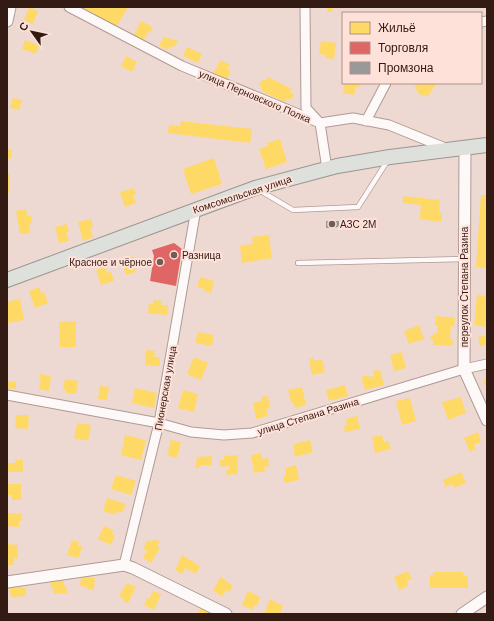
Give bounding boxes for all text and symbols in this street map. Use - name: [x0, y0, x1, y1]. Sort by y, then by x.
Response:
- north arrow: [12, 12, 52, 52]
- legend: [342, 12, 482, 84]
- text: С: [16, 20, 31, 33]
- text: Жильё: [378, 21, 416, 35]
- text: Торговля: [378, 41, 428, 55]
- text: Промзона: [378, 61, 434, 75]
- street label: улица Перновского Полка: [197, 68, 313, 125]
- street label: Комсомольская улица: [191, 173, 293, 216]
- marker: АЗС 2М: [327, 219, 337, 229]
- place label: АЗС 2М: [340, 219, 376, 230]
- street label: переулок Степана Разина: [459, 226, 470, 347]
- marker: Разница: [169, 250, 179, 260]
- place label: Разница: [182, 250, 221, 261]
- place label: Красное и чёрное: [69, 257, 152, 268]
- marker: Красное и чёрное: [155, 257, 165, 267]
- street label: Пионерская улица: [153, 344, 178, 431]
- street label: улица Степана Разина: [256, 396, 361, 437]

